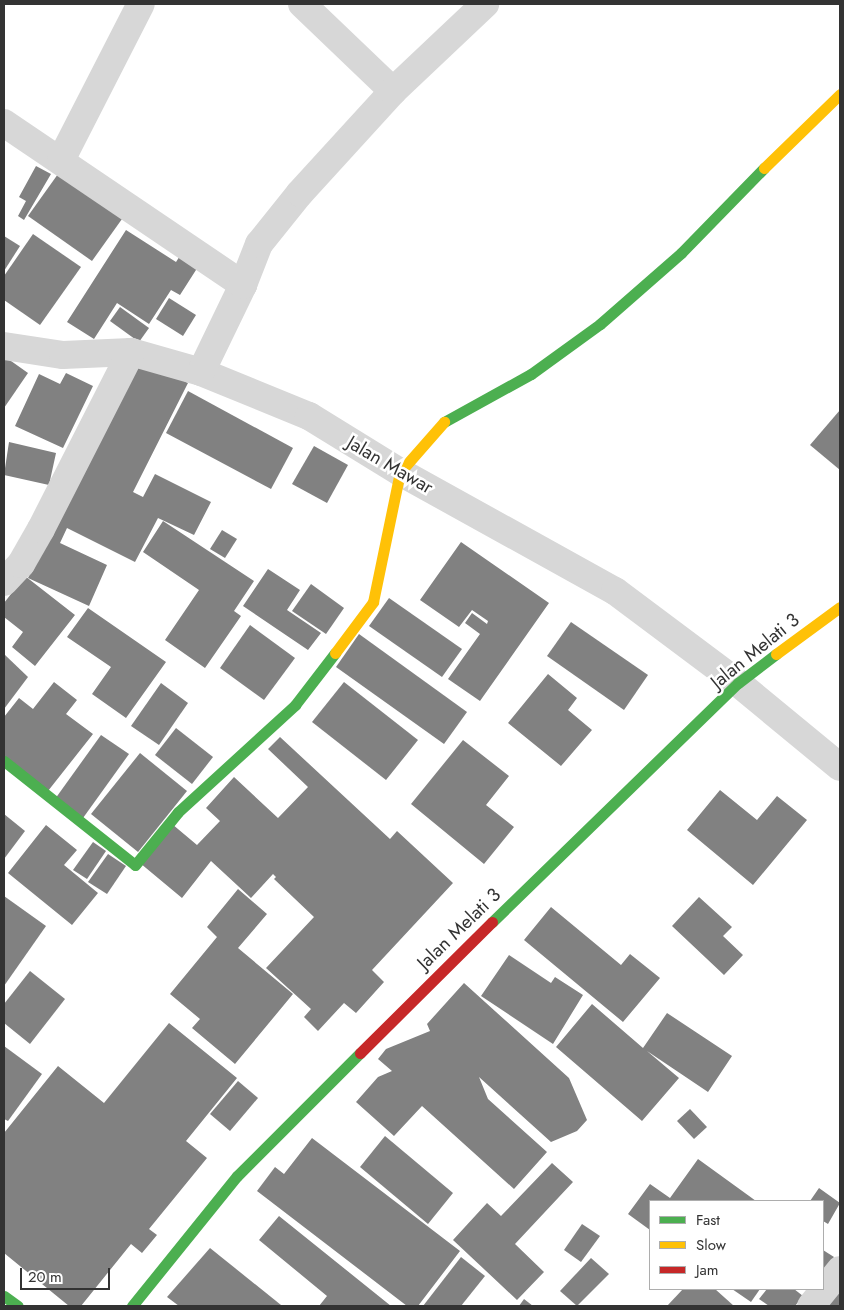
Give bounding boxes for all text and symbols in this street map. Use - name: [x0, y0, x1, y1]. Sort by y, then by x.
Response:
- street label: Jalan Mawar: [343, 431, 437, 499]
- street label: Jalan Melati 3: [706, 608, 804, 694]
- street label: Jalan Melati 3: [413, 884, 505, 974]
- legend: [649, 1200, 824, 1290]
- text: Fast: [696, 1209, 720, 1231]
- text: Slow: [696, 1234, 726, 1256]
- scale bar: [22, 1258, 112, 1290]
- text: Jam: [696, 1259, 719, 1281]
- text: 20 m: [28, 1266, 62, 1288]

